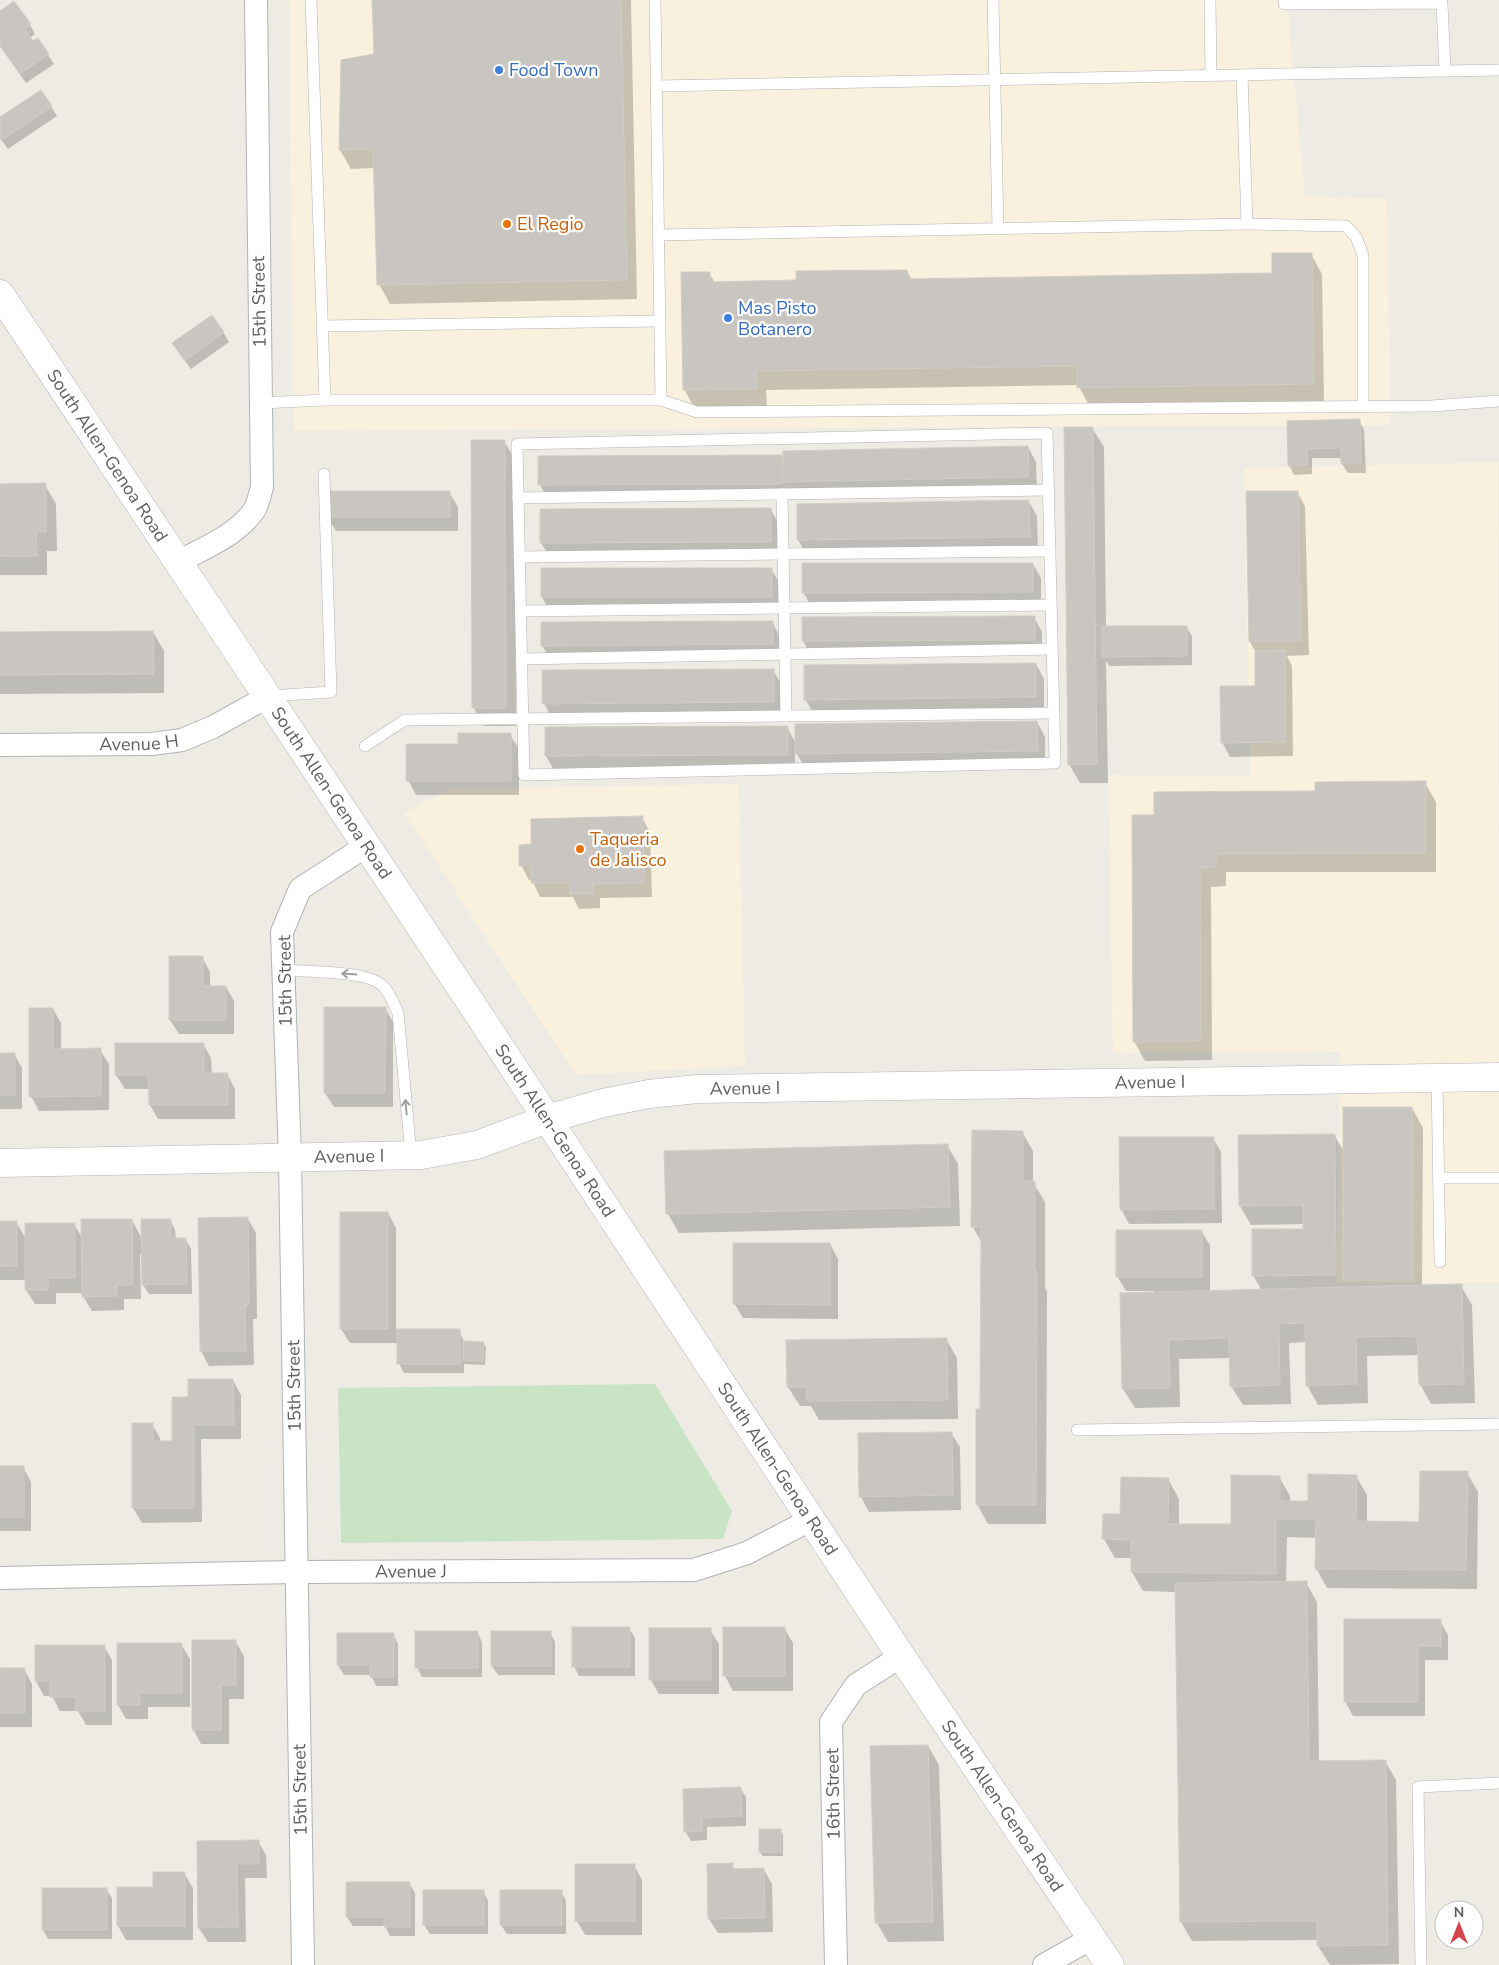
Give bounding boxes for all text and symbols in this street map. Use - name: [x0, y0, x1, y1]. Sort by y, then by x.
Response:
- place label: Food Town: [509, 58, 598, 82]
- marker: Food Town: [493, 64, 505, 76]
- place label: El Regio: [517, 212, 584, 236]
- marker: El Regio: [501, 218, 513, 230]
- street label: 15th Street: [246, 255, 272, 348]
- place label: Mas Pisto Botanero: [738, 296, 817, 341]
- marker: Mas Pisto Botanero: [722, 312, 734, 324]
- street label: South Allen-Genoa Road: [41, 365, 173, 547]
- street label: South Allen-Genoa Road: [265, 702, 397, 884]
- street label: Avenue H: [99, 729, 180, 756]
- place label: Taqueria de Jalisco: [590, 827, 666, 872]
- marker: Taqueria de Jalisco: [574, 843, 586, 855]
- street label: 15th Street: [272, 934, 298, 1027]
- one-way arrow: [341, 970, 357, 979]
- street label: South Allen-Genoa Road: [489, 1039, 621, 1222]
- street label: Avenue I: [1114, 1070, 1185, 1095]
- street label: Avenue I: [710, 1076, 780, 1101]
- one-way arrow: [402, 1099, 411, 1115]
- street label: Avenue I: [313, 1144, 384, 1169]
- street label: 15th Street: [281, 1339, 307, 1432]
- street label: South Allen-Genoa Road: [712, 1378, 843, 1560]
- street label: Avenue J: [375, 1559, 447, 1584]
- street label: South Allen-Genoa Road: [936, 1715, 1069, 1896]
- street label: 15th Street: [287, 1743, 313, 1836]
- street label: 16th Street: [820, 1747, 846, 1840]
- north arrow: [1434, 1900, 1484, 1950]
- text: N: [1454, 1903, 1464, 1922]

